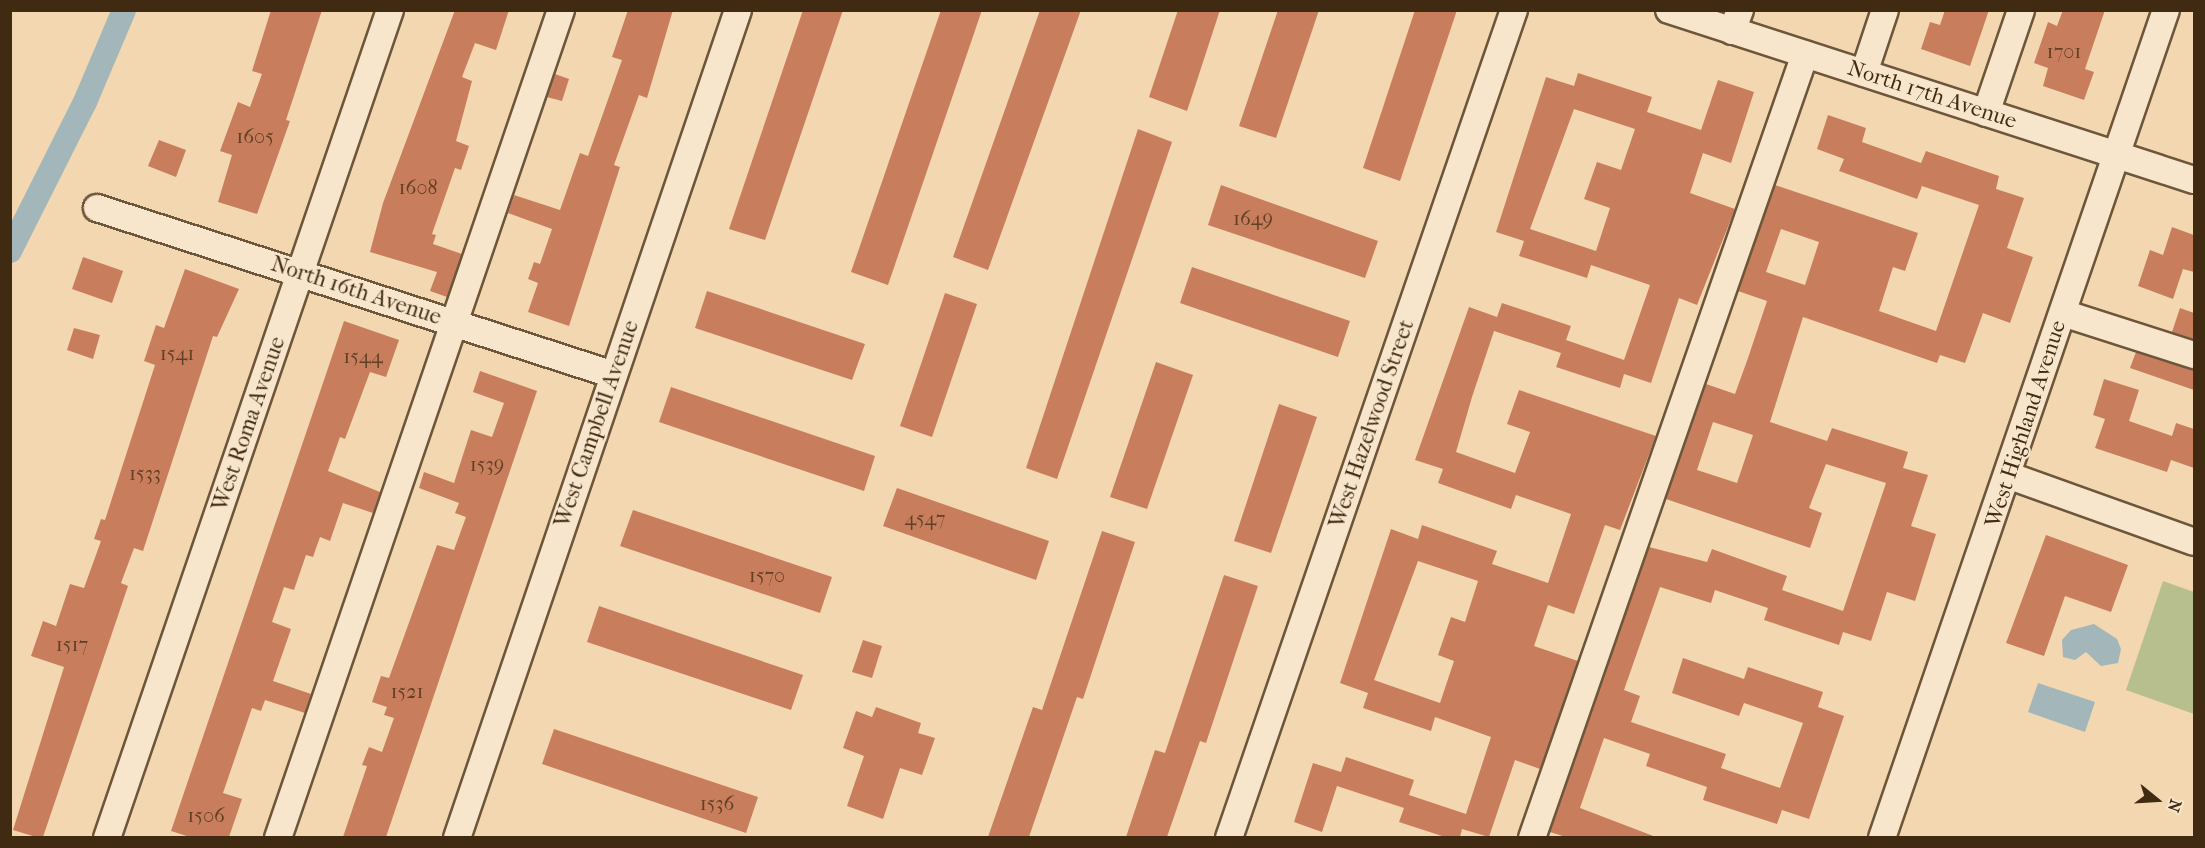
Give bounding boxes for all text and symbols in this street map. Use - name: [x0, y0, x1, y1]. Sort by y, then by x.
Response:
- house number: 1701: [2047, 39, 2081, 63]
- street label: North 17th Avenue: [1844, 55, 2020, 135]
- house number: 1605: [236, 124, 274, 148]
- house number: 1608: [399, 175, 437, 199]
- house number: 1649: [1233, 206, 1273, 230]
- street label: North 16th Avenue: [268, 251, 444, 331]
- street label: West Hazelwood Street: [1324, 316, 1420, 532]
- street label: West Campbell Avenue: [549, 317, 645, 531]
- street label: West Highland Avenue: [1980, 317, 2072, 531]
- street label: West Roma Avenue: [207, 333, 291, 515]
- house number: 1541: [160, 341, 194, 365]
- house number: 1544: [343, 344, 383, 368]
- house number: 1539: [470, 452, 504, 476]
- house number: 1533: [129, 461, 161, 485]
- house number: 4547: [905, 506, 945, 530]
- house number: 1570: [749, 563, 785, 587]
- house number: 1517: [56, 632, 88, 656]
- house number: 1521: [390, 679, 424, 703]
- north arrow: [2127, 770, 2187, 830]
- house number: 1536: [700, 791, 734, 815]
- text: N: [2164, 797, 2186, 814]
- house number: 1506: [187, 803, 225, 827]

